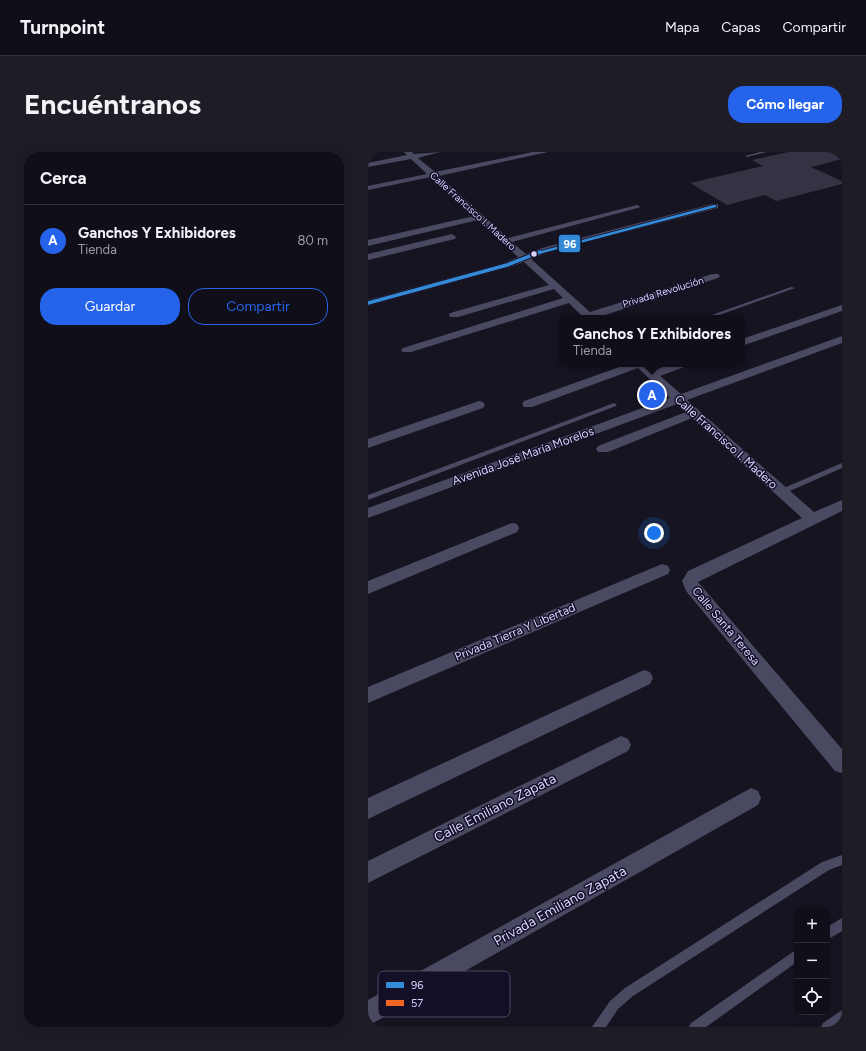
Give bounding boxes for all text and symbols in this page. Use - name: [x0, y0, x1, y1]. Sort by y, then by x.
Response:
- text: Turnpoint: [20, 16, 105, 39]
- text: Mapa: [665, 19, 699, 36]
- text: Capas: [721, 19, 760, 36]
- text: Compartir: [782, 19, 846, 36]
- button: Cómo llegar: [728, 86, 842, 123]
- text: Encuéntranos: [24, 87, 201, 121]
- text: Cerca: [40, 168, 87, 188]
- street label: Calle Francisco I. Madero: [427, 169, 519, 253]
- text: Ganchos Y Exhibidores: [78, 224, 236, 242]
- text: A: [48, 233, 58, 248]
- text: 80 m: [297, 233, 328, 248]
- line badge: 96: [558, 234, 581, 253]
- text: 96: [564, 238, 577, 251]
- text: Tienda: [78, 242, 117, 257]
- unlabelled marker: [529, 249, 539, 259]
- street label: Privada Revolución: [621, 273, 706, 311]
- button: Guardar: [40, 288, 180, 325]
- button: Compartir: [188, 288, 328, 325]
- popup: [559, 315, 745, 367]
- text: Ganchos Y Exhibidores: [573, 325, 731, 343]
- text: Tienda: [573, 343, 612, 358]
- pin: A: [639, 380, 665, 410]
- street label: Calle Francisco I. Madero: [672, 392, 780, 492]
- street label: Avenida José María Morelos: [450, 424, 596, 488]
- your location: [644, 523, 664, 543]
- street label: Calle Santa Teresa: [689, 584, 763, 668]
- street label: Privada Tierra Y Libertad: [453, 600, 577, 664]
- street label: Calle Emiliano Zapata: [431, 770, 559, 846]
- street label: Privada Emiliano Zapata: [491, 862, 629, 950]
- map controls: [794, 907, 830, 1015]
- button: +: [794, 907, 830, 943]
- button: −: [794, 943, 830, 979]
- legend: [378, 971, 510, 1017]
- text: 96: [411, 979, 423, 992]
- button: locate: [794, 979, 830, 1015]
- text: 57: [411, 997, 423, 1010]

